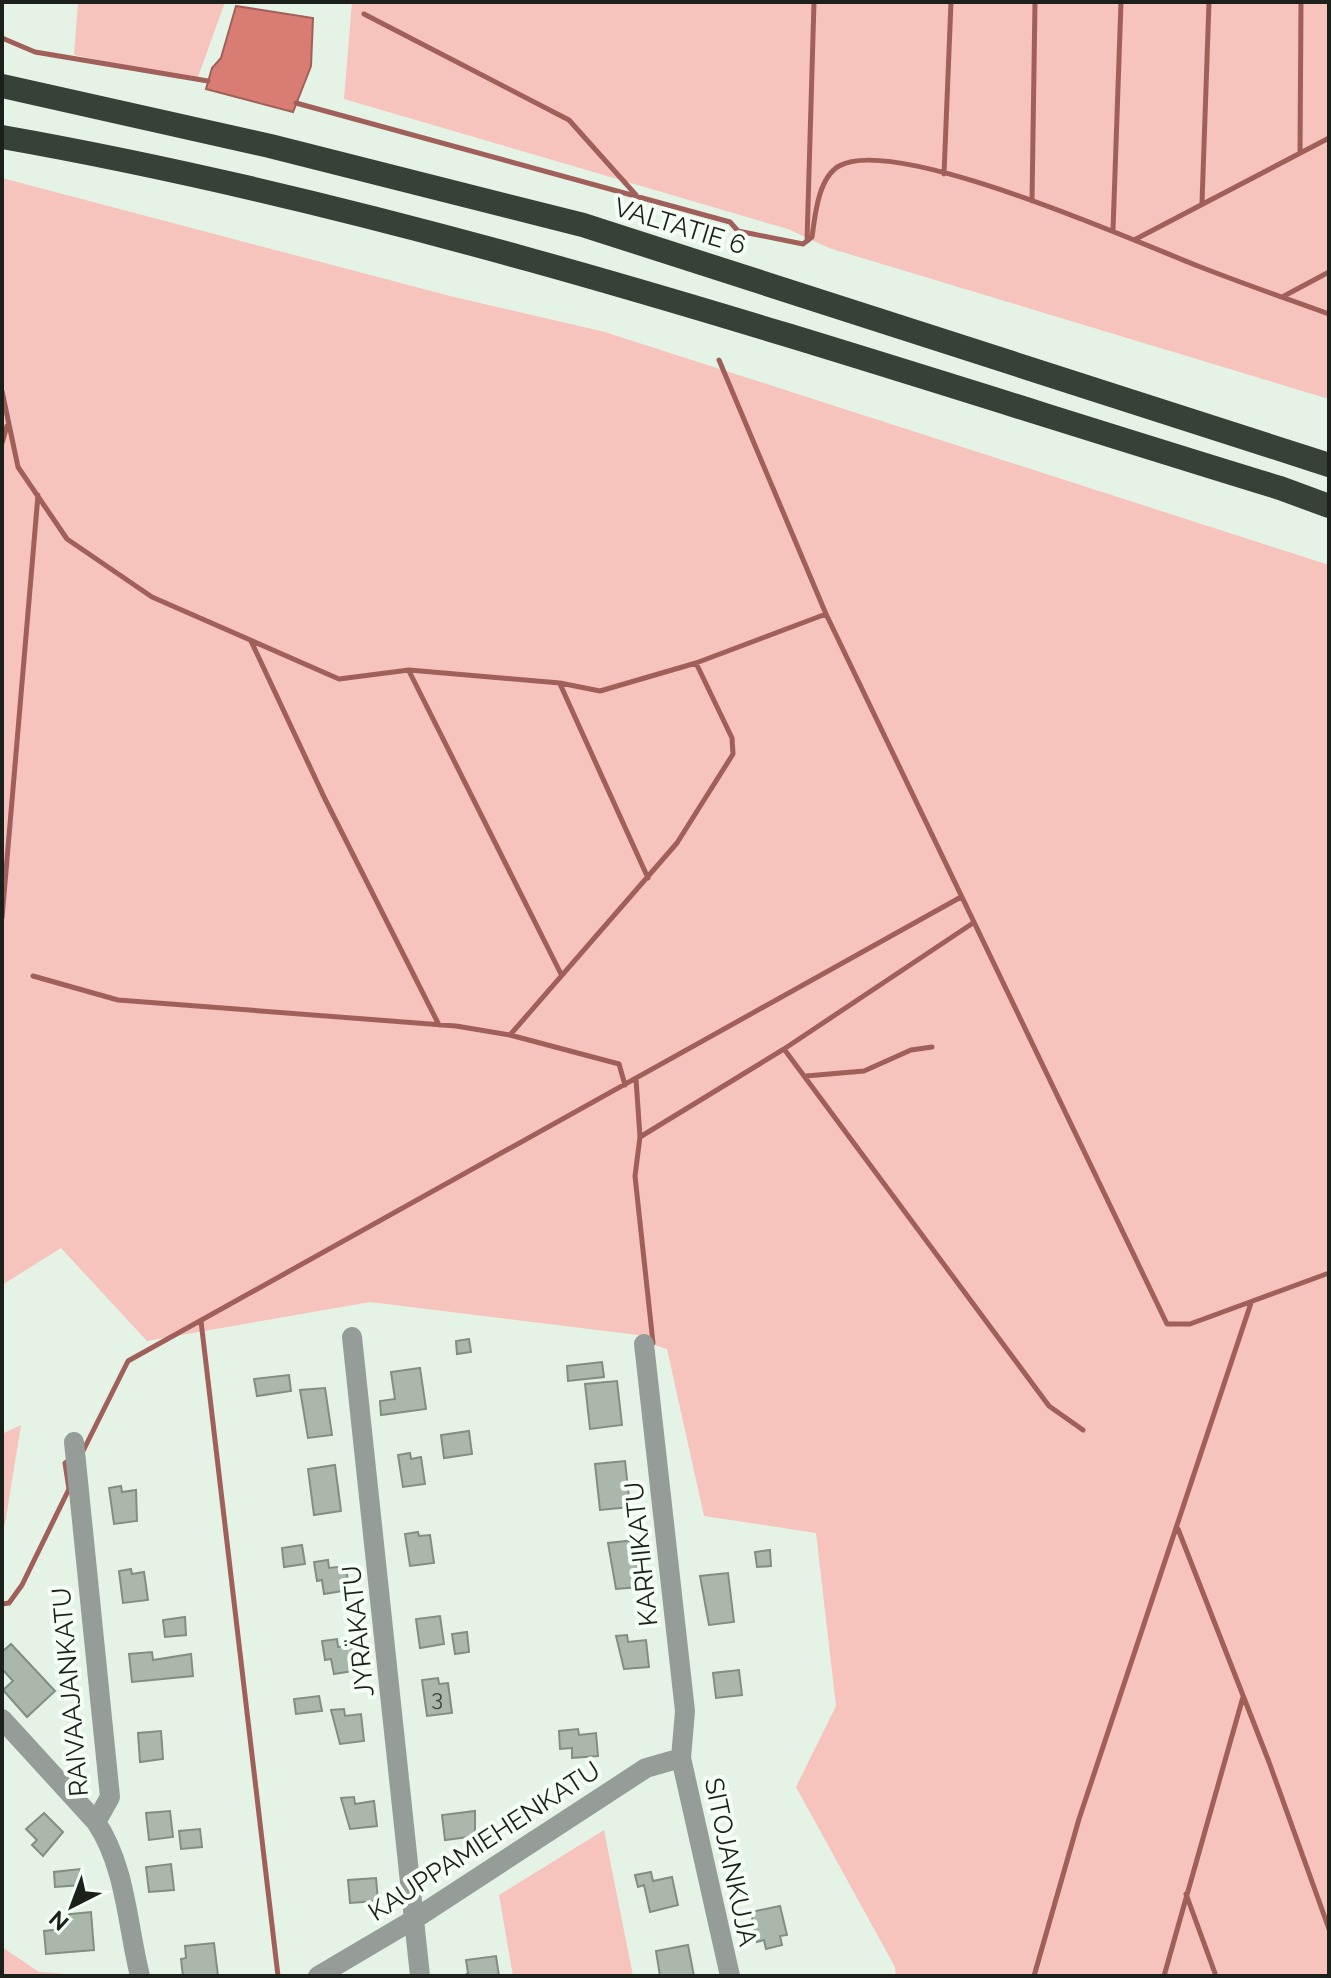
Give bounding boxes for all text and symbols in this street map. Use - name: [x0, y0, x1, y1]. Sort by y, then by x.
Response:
- street label: VALTATIE 6: [610, 192, 750, 260]
- street label: KARHIKATU: [619, 1480, 663, 1628]
- street label: JYRÄKATU: [336, 1564, 380, 1698]
- street label: RAIVAAJANKATU: [46, 1586, 94, 1798]
- house number: 3: [431, 1685, 443, 1711]
- street label: KAUPPAMIEHENKATU: [363, 1755, 605, 1927]
- street label: SITOJANKUJA: [699, 1775, 764, 1949]
- north arrow: [32, 1866, 112, 1946]
- text: N: [44, 1906, 74, 1936]

